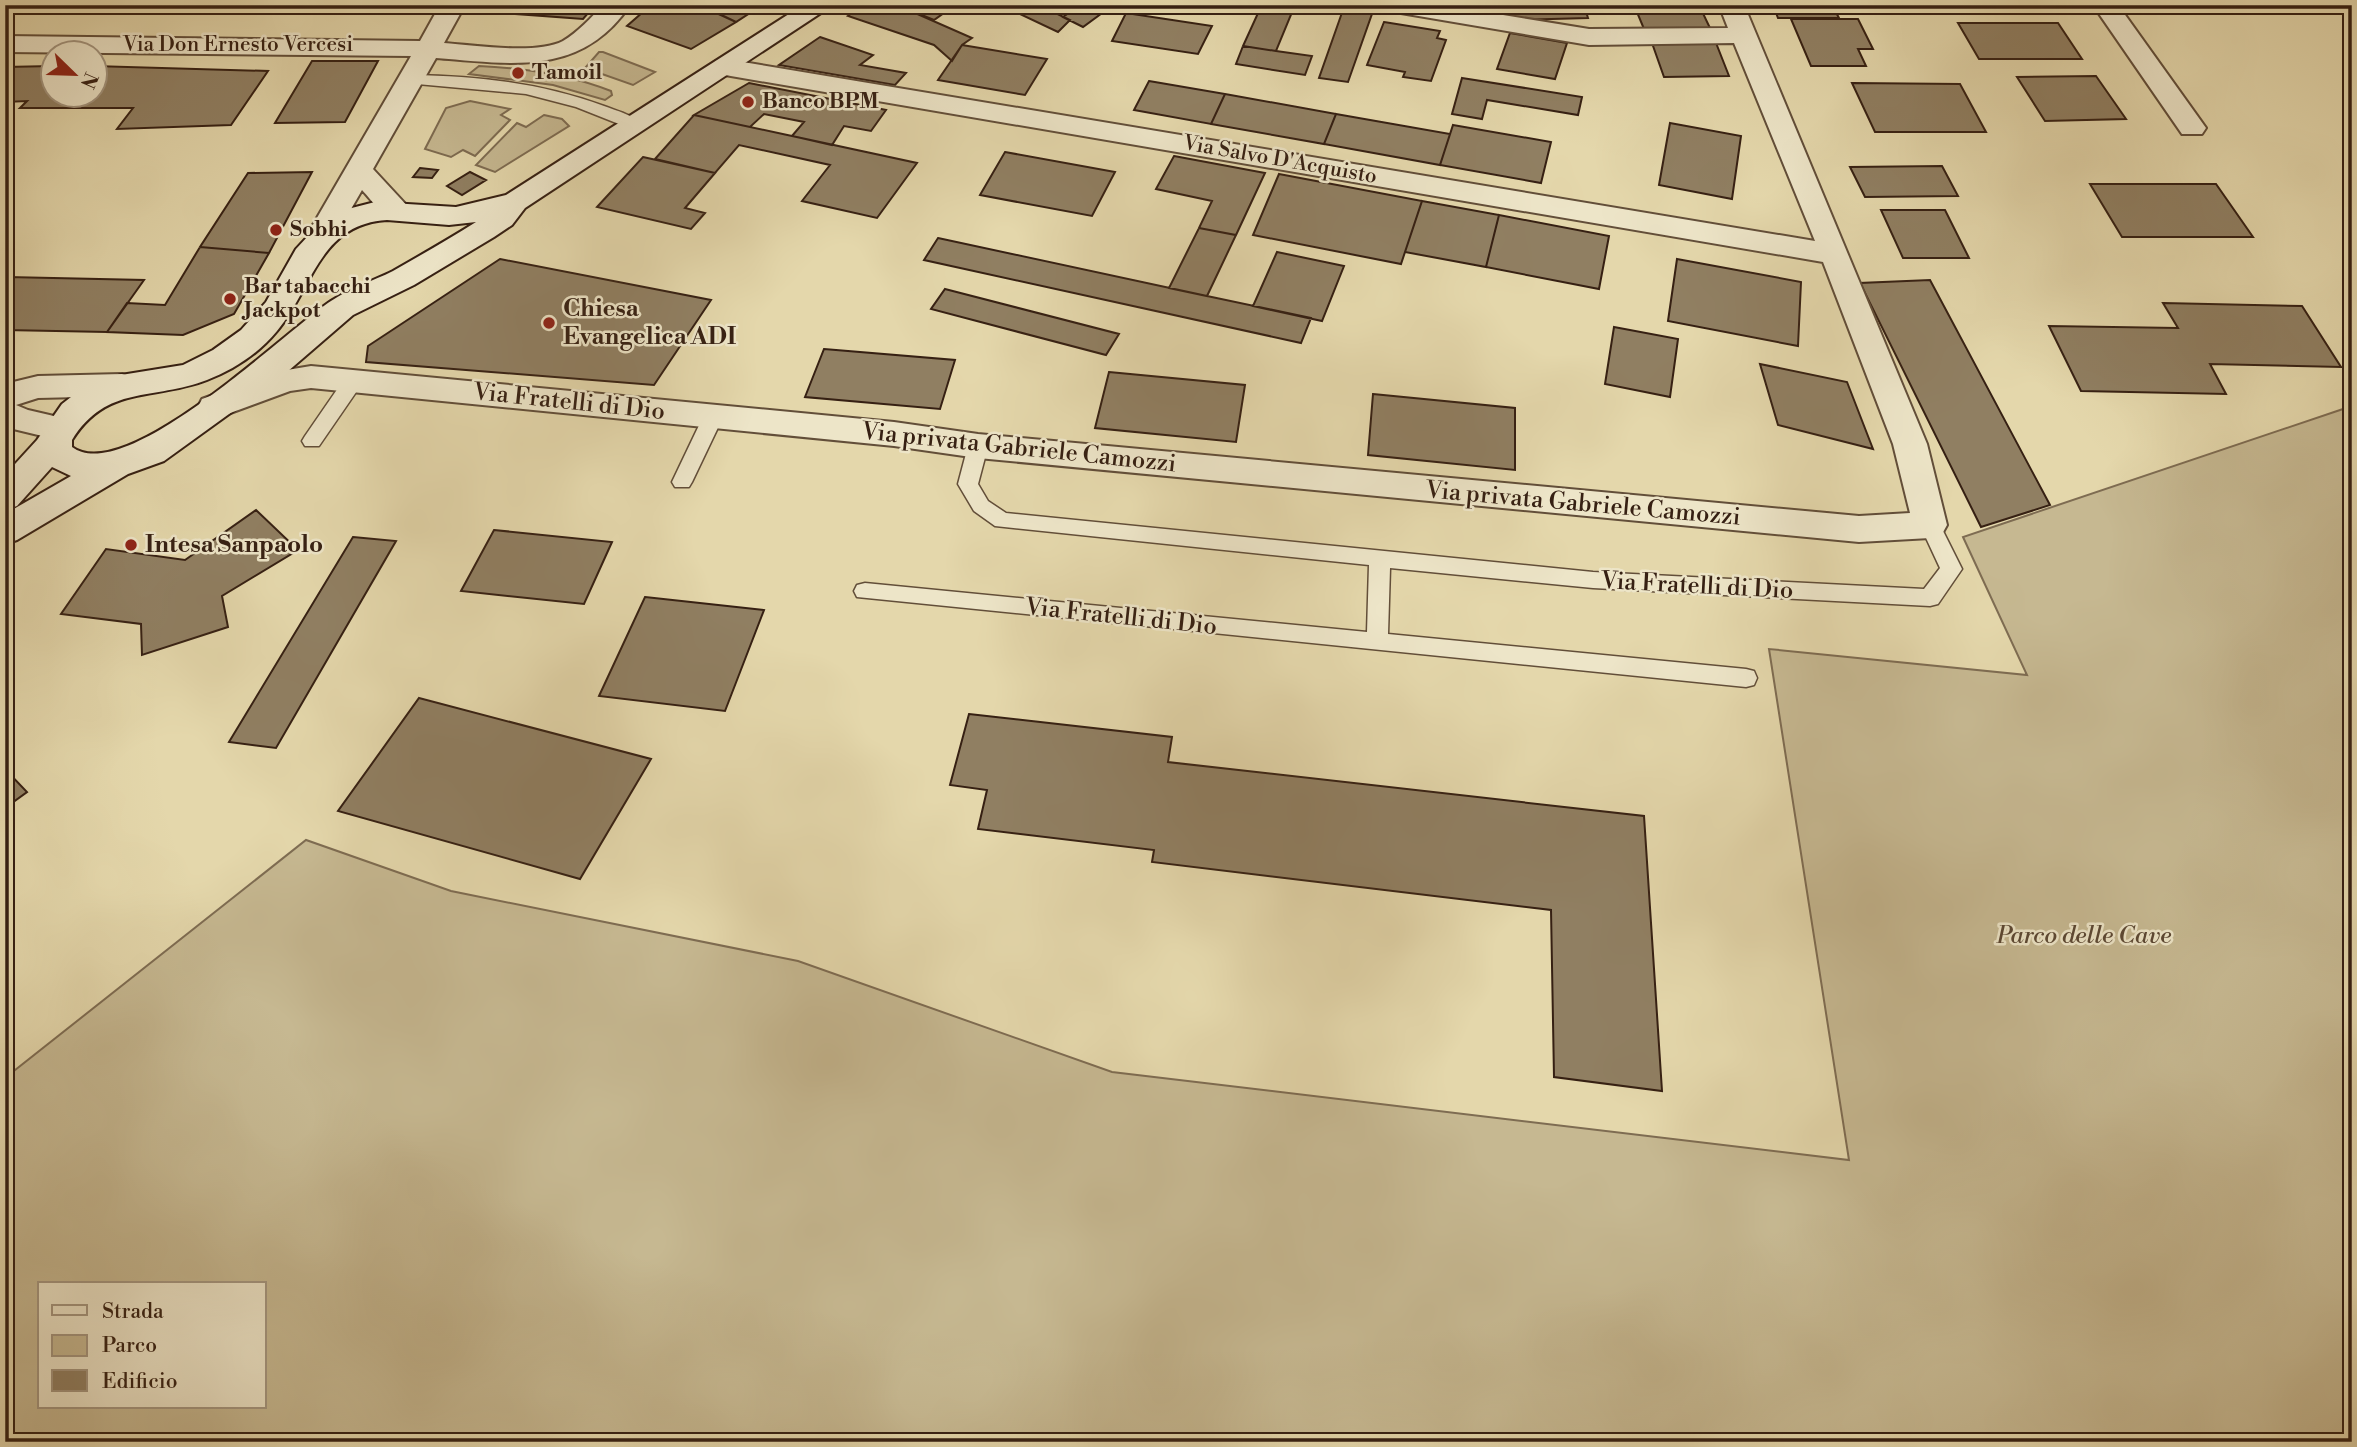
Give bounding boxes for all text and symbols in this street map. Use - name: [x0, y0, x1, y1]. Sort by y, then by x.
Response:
- street label: Via Don Ernesto Vercesi: [122, 32, 353, 58]
- north arrow: [38, 38, 108, 108]
- place label: Tamoil: [532, 60, 602, 86]
- marker: Tamoil: [510, 65, 526, 81]
- text: N: [75, 69, 103, 92]
- place label: Banco BPM: [762, 89, 879, 115]
- marker: Banco BPM: [740, 94, 756, 110]
- street label: Via Salvo D'Acquisto: [1180, 130, 1379, 190]
- place label: Sobhi: [290, 217, 348, 243]
- marker: Sobhi: [268, 222, 284, 238]
- place label: Bar tabacchi Jackpot: [241, 274, 371, 324]
- marker: Bar tabacchi Jackpot: [222, 291, 238, 307]
- place label: Chiesa Evangelica ADI: [563, 294, 736, 352]
- marker: Chiesa Evangelica ADI: [541, 315, 557, 331]
- street label: Via Fratelli di Dio: [471, 377, 666, 427]
- street label: Via privata Gabriele Camozzi: [859, 416, 1178, 479]
- street label: Via privata Gabriele Camozzi: [1423, 475, 1742, 533]
- place label: Intesa Sanpaolo: [145, 530, 323, 560]
- marker: Intesa Sanpaolo: [123, 537, 139, 553]
- street label: Via Fratelli di Dio: [1599, 566, 1794, 606]
- street label: Via Fratelli di Dio: [1023, 592, 1218, 642]
- park label: Parco delle Cave: [1996, 921, 2171, 951]
- legend: [38, 1282, 266, 1408]
- text: Strada: [102, 1299, 164, 1325]
- text: Parco: [102, 1333, 157, 1359]
- text: Edificio: [102, 1369, 178, 1395]

